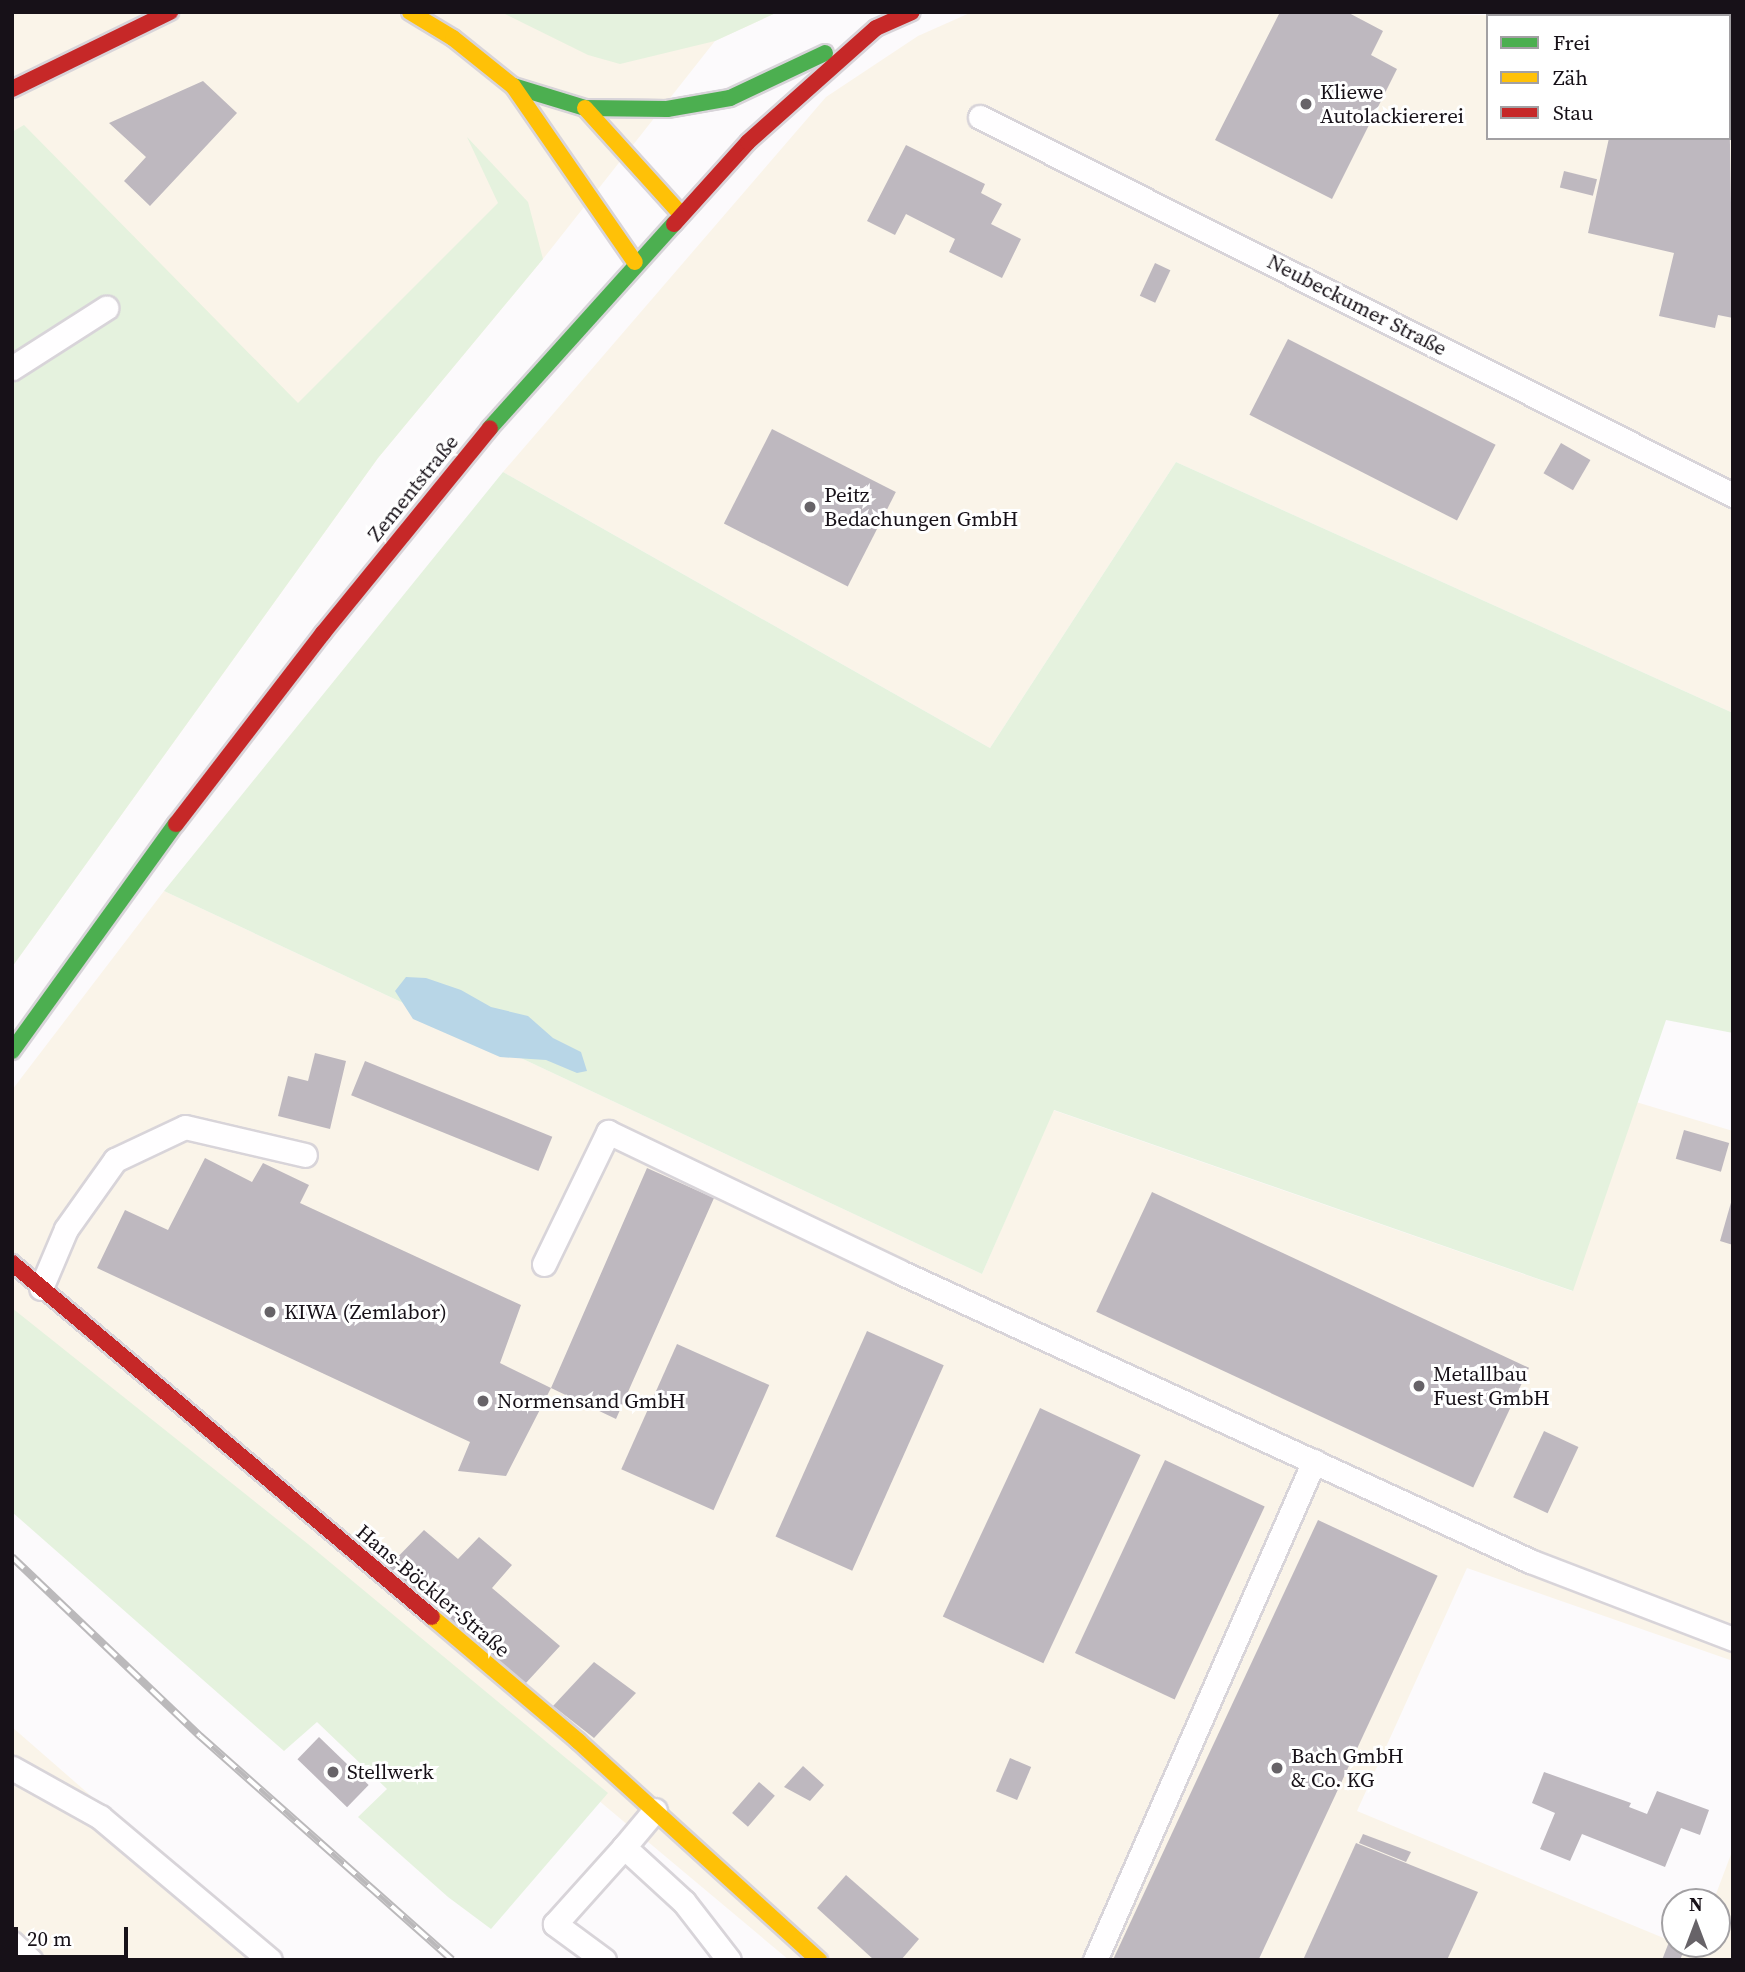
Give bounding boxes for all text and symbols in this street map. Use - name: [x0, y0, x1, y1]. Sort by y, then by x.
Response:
- legend: [1486, 14, 1731, 140]
- text: Frei: [1553, 28, 1590, 57]
- text: Zäh: [1553, 63, 1588, 92]
- place label: Kliewe Autolackiererei: [1320, 79, 1464, 129]
- marker: Kliewe Autolackiererei: [1298, 96, 1314, 112]
- text: Stau: [1553, 98, 1593, 127]
- street label: Neubeckumer Straße: [1263, 249, 1451, 361]
- street label: Zementstraße: [362, 430, 464, 546]
- place label: Peitz Bedachungen GmbH: [824, 482, 1018, 532]
- marker: Peitz Bedachungen GmbH: [802, 499, 818, 515]
- place label: KIWA (Zemlabor): [284, 1299, 447, 1325]
- marker: KIWA (Zemlabor): [262, 1304, 278, 1320]
- place label: Metallbau Fuest GmbH: [1433, 1361, 1550, 1411]
- marker: Metallbau Fuest GmbH: [1411, 1378, 1427, 1394]
- place label: Normensand GmbH: [497, 1388, 686, 1414]
- marker: Normensand GmbH: [475, 1393, 491, 1409]
- street label: Hans-Böckler-Straße: [351, 1519, 515, 1663]
- place label: Bach GmbH & Co. KG: [1291, 1743, 1404, 1793]
- place label: Stellwerk: [347, 1759, 434, 1785]
- marker: Bach GmbH & Co. KG: [1269, 1760, 1285, 1776]
- marker: Stellwerk: [325, 1764, 341, 1780]
- north arrow: [1661, 1888, 1731, 1958]
- text: N: [1689, 1891, 1703, 1917]
- scale bar: [18, 1912, 131, 1956]
- text: 20 m: [27, 1924, 72, 1953]

